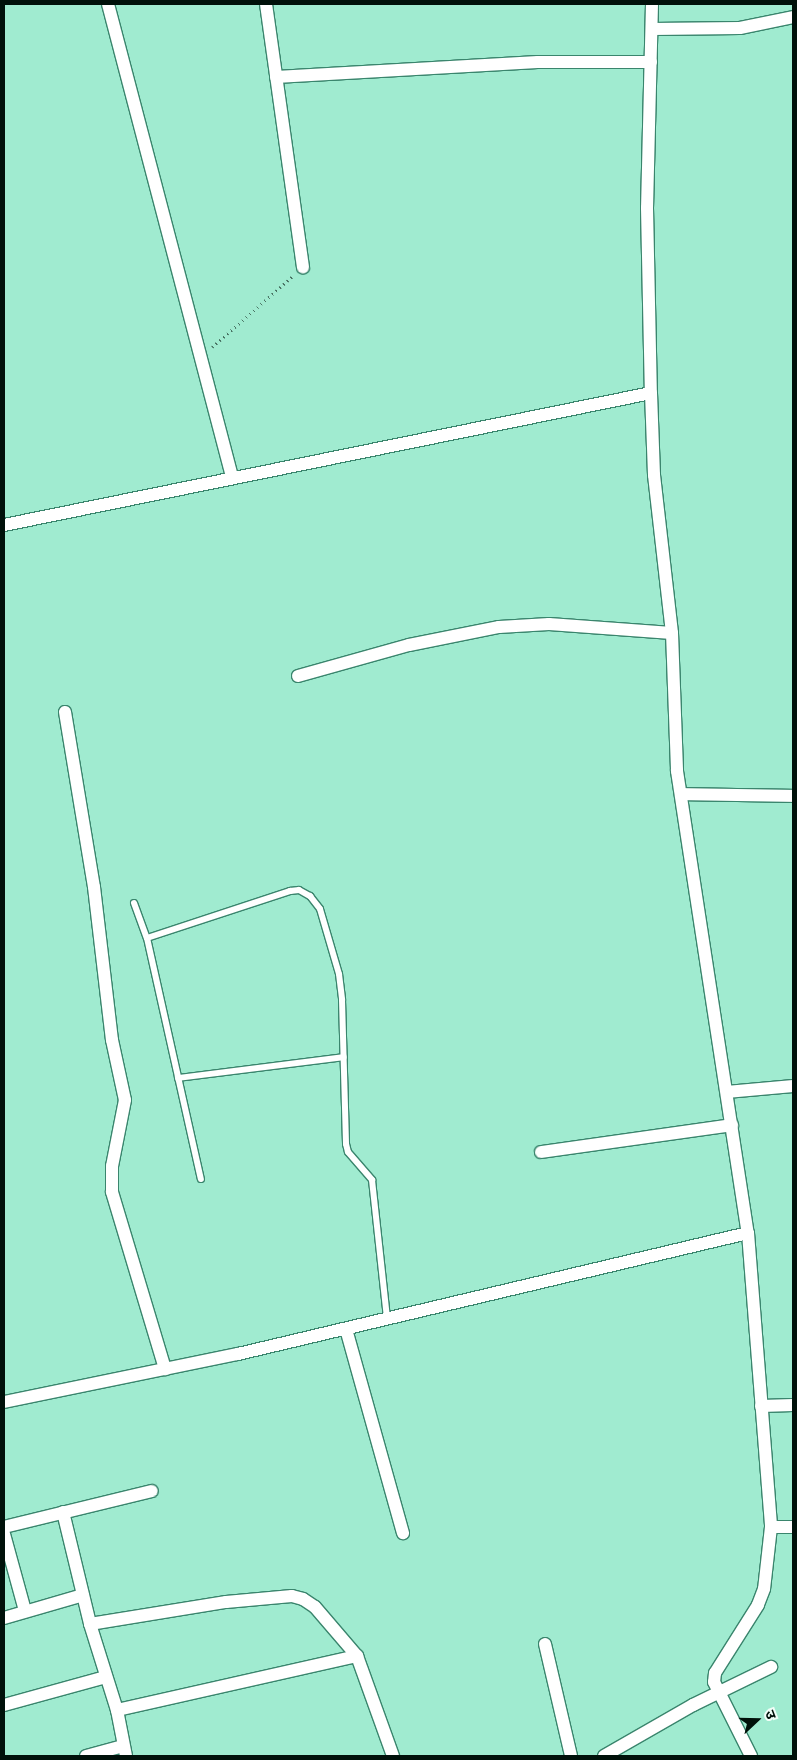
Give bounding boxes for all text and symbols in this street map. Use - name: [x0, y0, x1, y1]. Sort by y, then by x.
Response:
- north arrow: [732, 1695, 782, 1745]
- text: उ: [762, 1708, 781, 1721]

